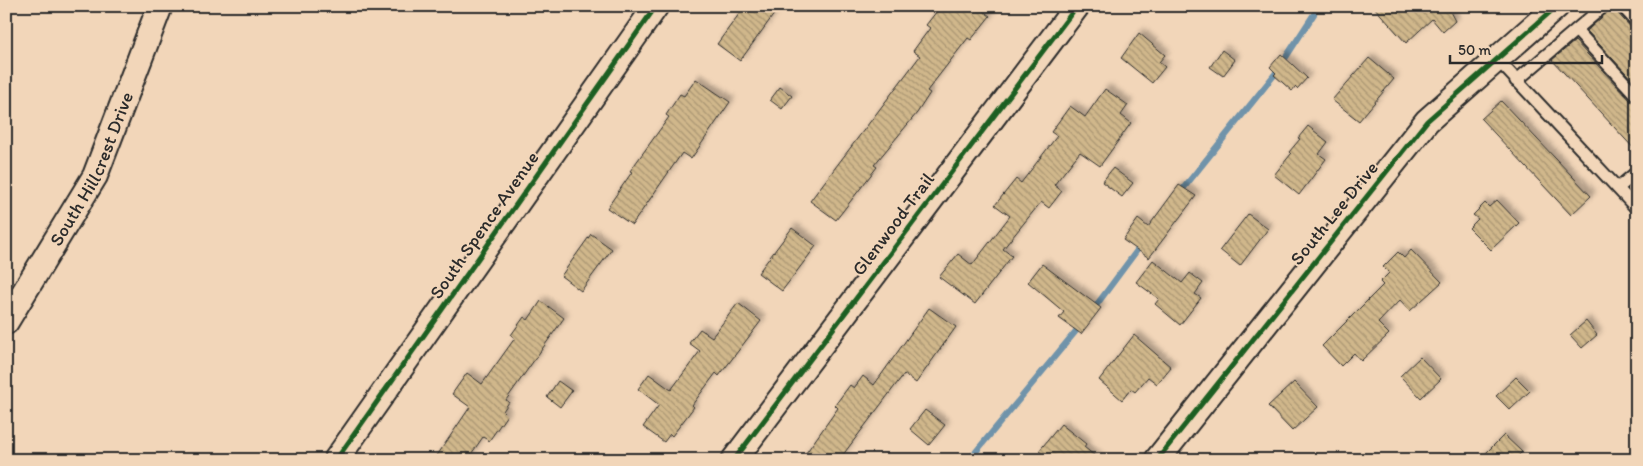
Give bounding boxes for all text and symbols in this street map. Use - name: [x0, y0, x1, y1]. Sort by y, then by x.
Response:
- scale bar: [1450, 32, 1603, 64]
- text: 50 m: [1458, 41, 1491, 59]
- street label: South Hillcrest Drive: [44, 88, 138, 250]
- street label: South Spence Avenue: [424, 147, 544, 303]
- street label: South Lee Drive: [1285, 156, 1383, 270]
- street label: Glenwood Trail: [847, 168, 939, 280]

